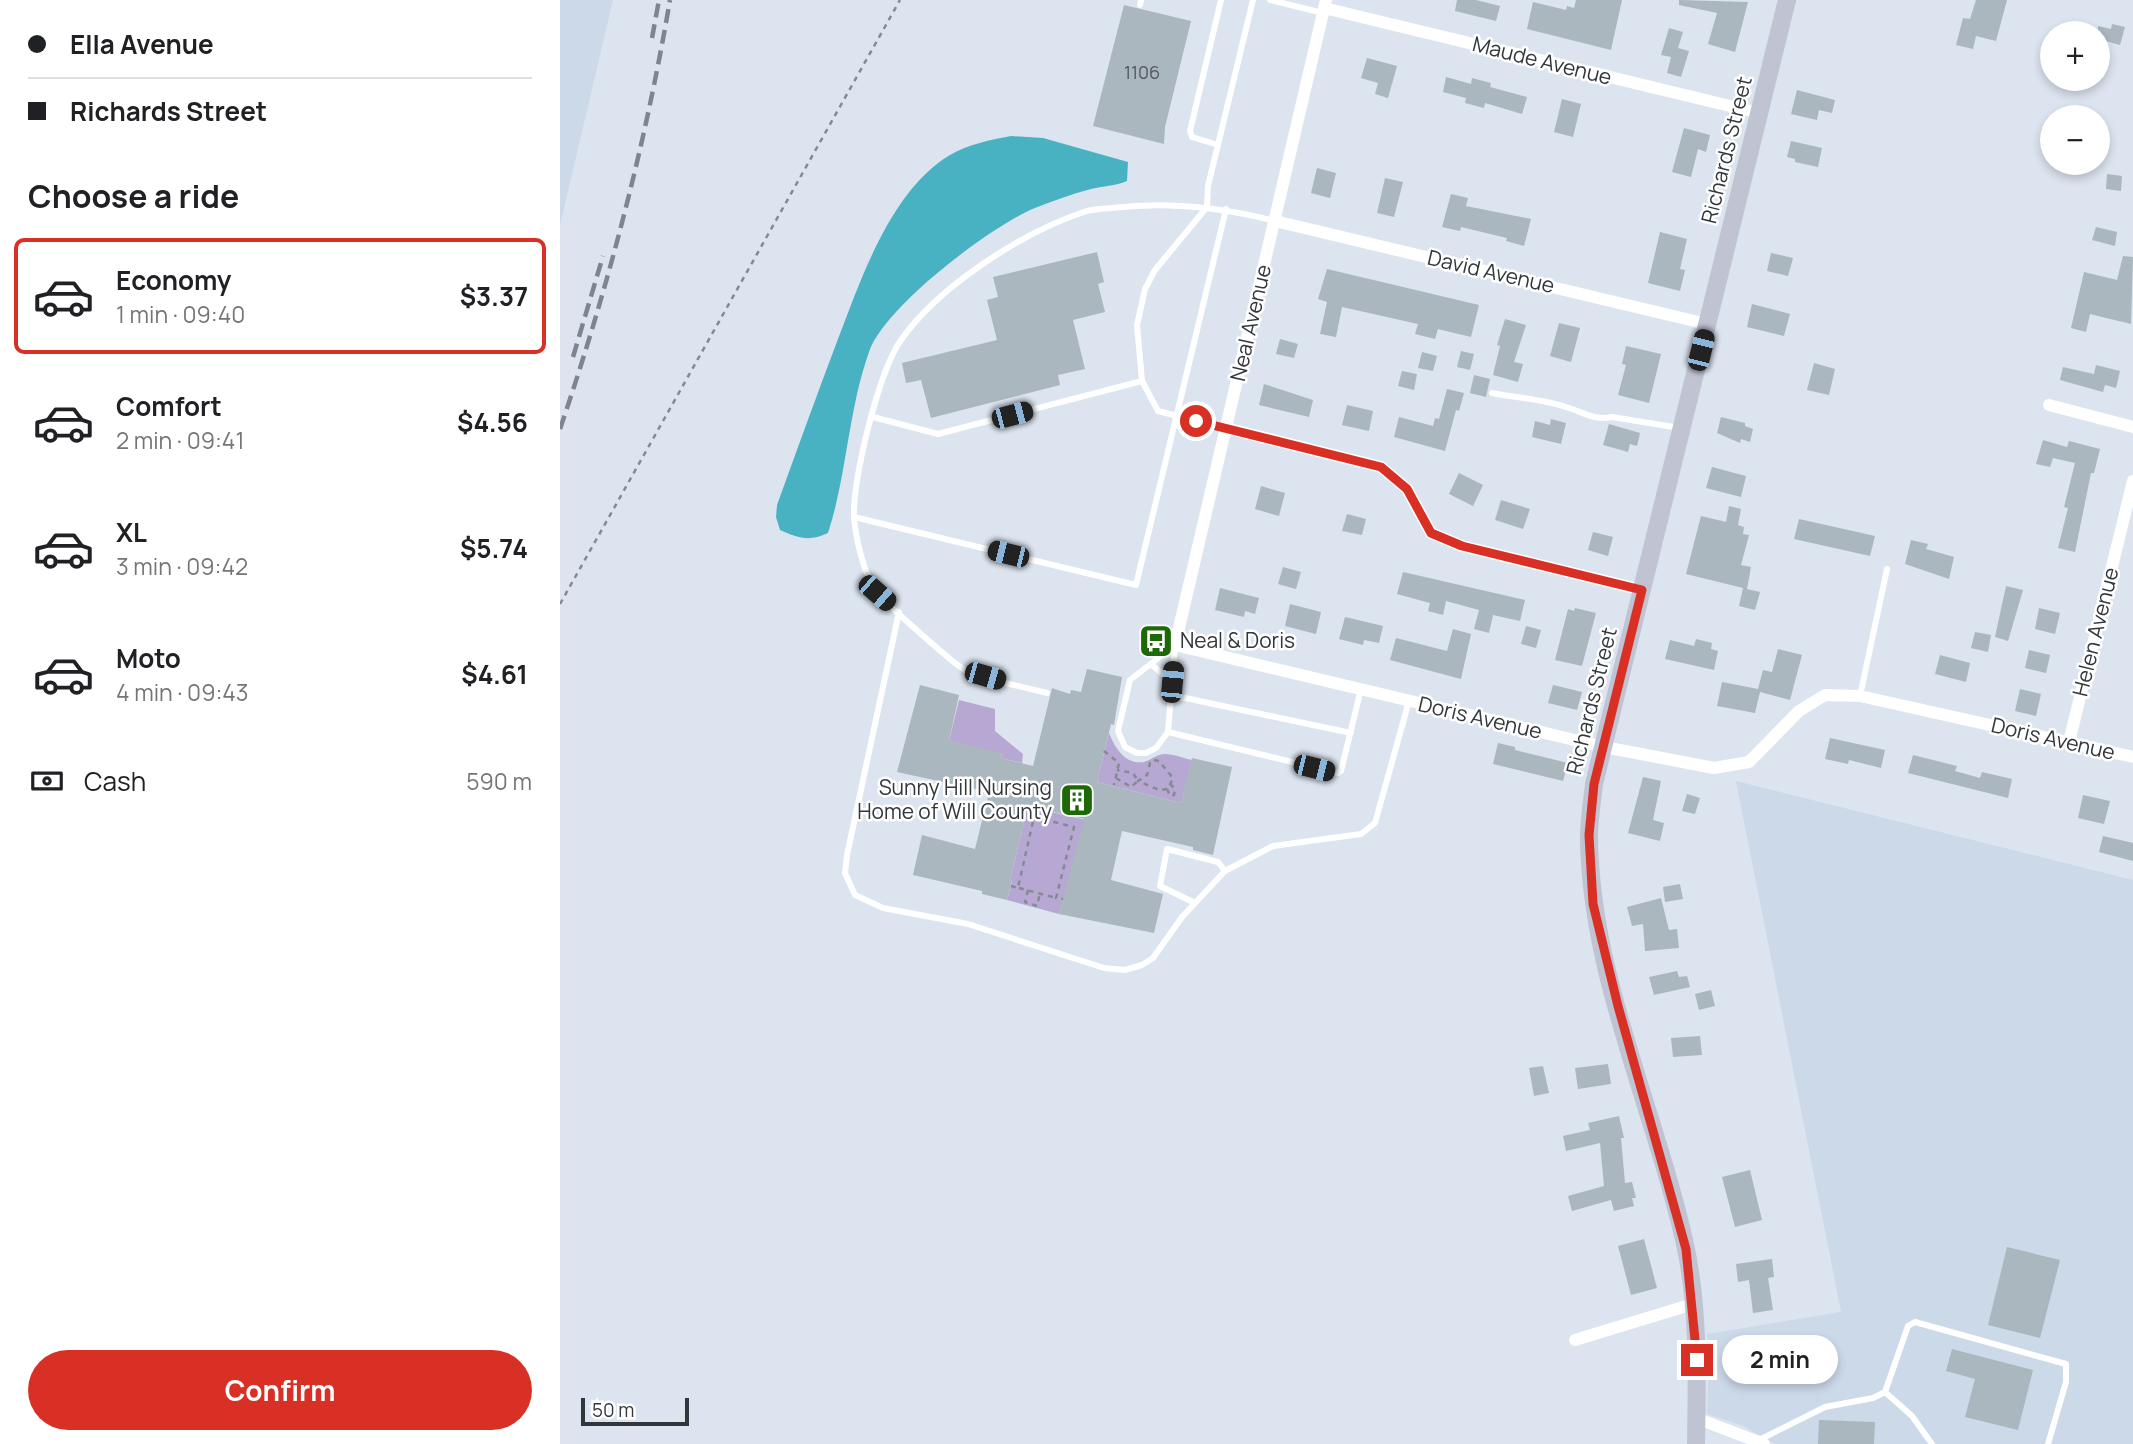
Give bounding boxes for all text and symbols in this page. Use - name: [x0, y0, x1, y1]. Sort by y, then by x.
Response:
- map controls: [2040, 21, 2110, 175]
- button: +: [2040, 21, 2110, 91]
- text: Ella Avenue: [70, 26, 214, 62]
- street label: Maude Avenue: [1470, 29, 1615, 91]
- house number: 1106: [1124, 60, 1160, 84]
- street label: Richards Street: [1694, 73, 1758, 226]
- text: Richards Street: [70, 93, 267, 129]
- button: −: [2040, 105, 2110, 175]
- text: Choose a ride: [28, 174, 239, 218]
- street label: David Avenue: [1425, 243, 1557, 299]
- text: Economy: [116, 262, 231, 298]
- street label: Neal Avenue: [1223, 262, 1277, 384]
- icon: car: [32, 265, 95, 328]
- text: $3.37: [460, 278, 528, 314]
- text: 1 min · 09:40: [116, 298, 245, 330]
- car: [1686, 327, 1717, 373]
- text: Comfort: [116, 388, 222, 424]
- icon: car: [32, 391, 95, 454]
- car: [989, 399, 1036, 431]
- text: $4.56: [457, 404, 528, 440]
- route start: [1180, 405, 1212, 437]
- text: 2 min · 09:41: [116, 424, 244, 456]
- text: XL: [116, 514, 147, 550]
- icon: car: [32, 517, 95, 580]
- text: $5.74: [460, 530, 528, 566]
- car: [986, 539, 1031, 569]
- text: 3 min · 09:42: [116, 550, 248, 582]
- street label: Helen Avenue: [2065, 564, 2125, 699]
- car: [855, 571, 900, 615]
- bus stop icon: Neal & Doris: [1137, 622, 1175, 660]
- street label: Richards Street: [1559, 624, 1623, 777]
- place label: Neal & Doris: [1180, 626, 1295, 654]
- text: Moto: [116, 640, 181, 676]
- icon: car: [32, 643, 95, 706]
- text: $4.61: [461, 656, 528, 692]
- car: [962, 660, 1009, 692]
- car: [1160, 660, 1185, 704]
- text: 4 min · 09:43: [116, 676, 249, 708]
- street label: Doris Avenue: [1416, 689, 1545, 745]
- street label: Doris Avenue: [1989, 710, 2118, 766]
- car: [1292, 753, 1337, 783]
- icon: cash: [28, 762, 66, 800]
- text: Cash: [84, 763, 146, 799]
- text: 590 m: [466, 765, 532, 797]
- place label: Sunny Hill Nursing Home of Will County: [857, 773, 1052, 825]
- building icon: Sunny Hill Nursing Home of Will County: [1058, 781, 1096, 819]
- callout: 2 min: [1722, 1336, 1837, 1384]
- text: 2 min: [1750, 1343, 1810, 1375]
- route end: [1681, 1344, 1713, 1376]
- button: Confirm: [28, 1350, 532, 1430]
- scale bar: [581, 1395, 690, 1427]
- text: 50 m: [592, 1397, 634, 1423]

